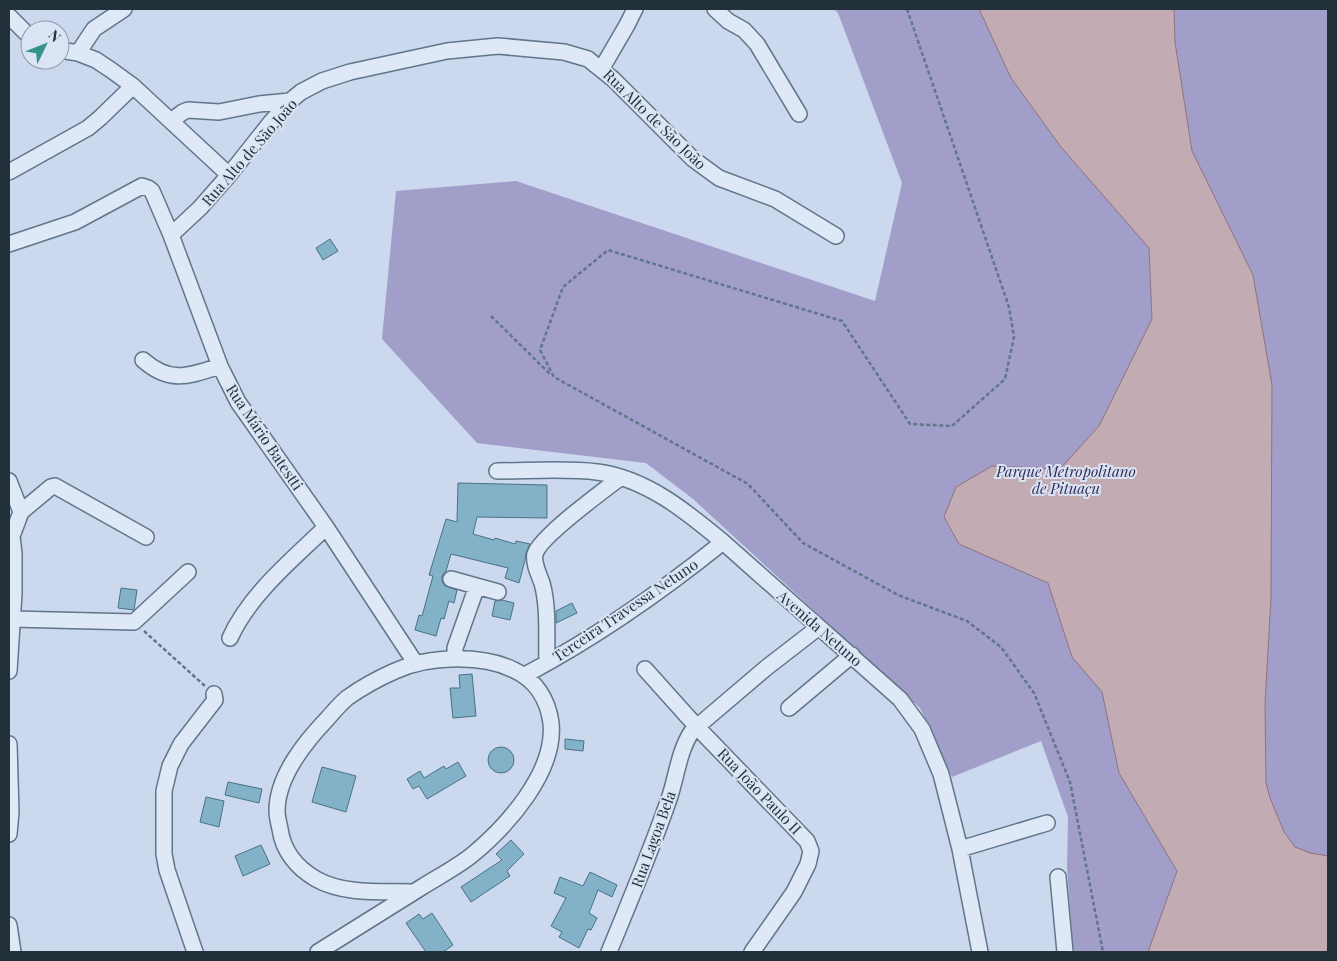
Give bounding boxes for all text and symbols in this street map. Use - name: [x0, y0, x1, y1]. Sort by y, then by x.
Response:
- north arrow: [20, 20, 70, 70]
- text: N: [44, 26, 65, 46]
- street label: Rua Alto de São João: [599, 65, 711, 173]
- street label: Rua Alto de São João: [197, 94, 301, 210]
- street label: Rua Mário Batestti: [222, 380, 308, 494]
- park label: Parque Metropolitano de Pituaçu: [995, 461, 1136, 498]
- street label: Terceira Travessa Netuno: [549, 554, 701, 666]
- street label: Avenida Netuno: [773, 585, 867, 670]
- street label: Rua João Paulo II: [714, 743, 806, 839]
- street label: Rua Lagoa Bela: [626, 787, 680, 890]

